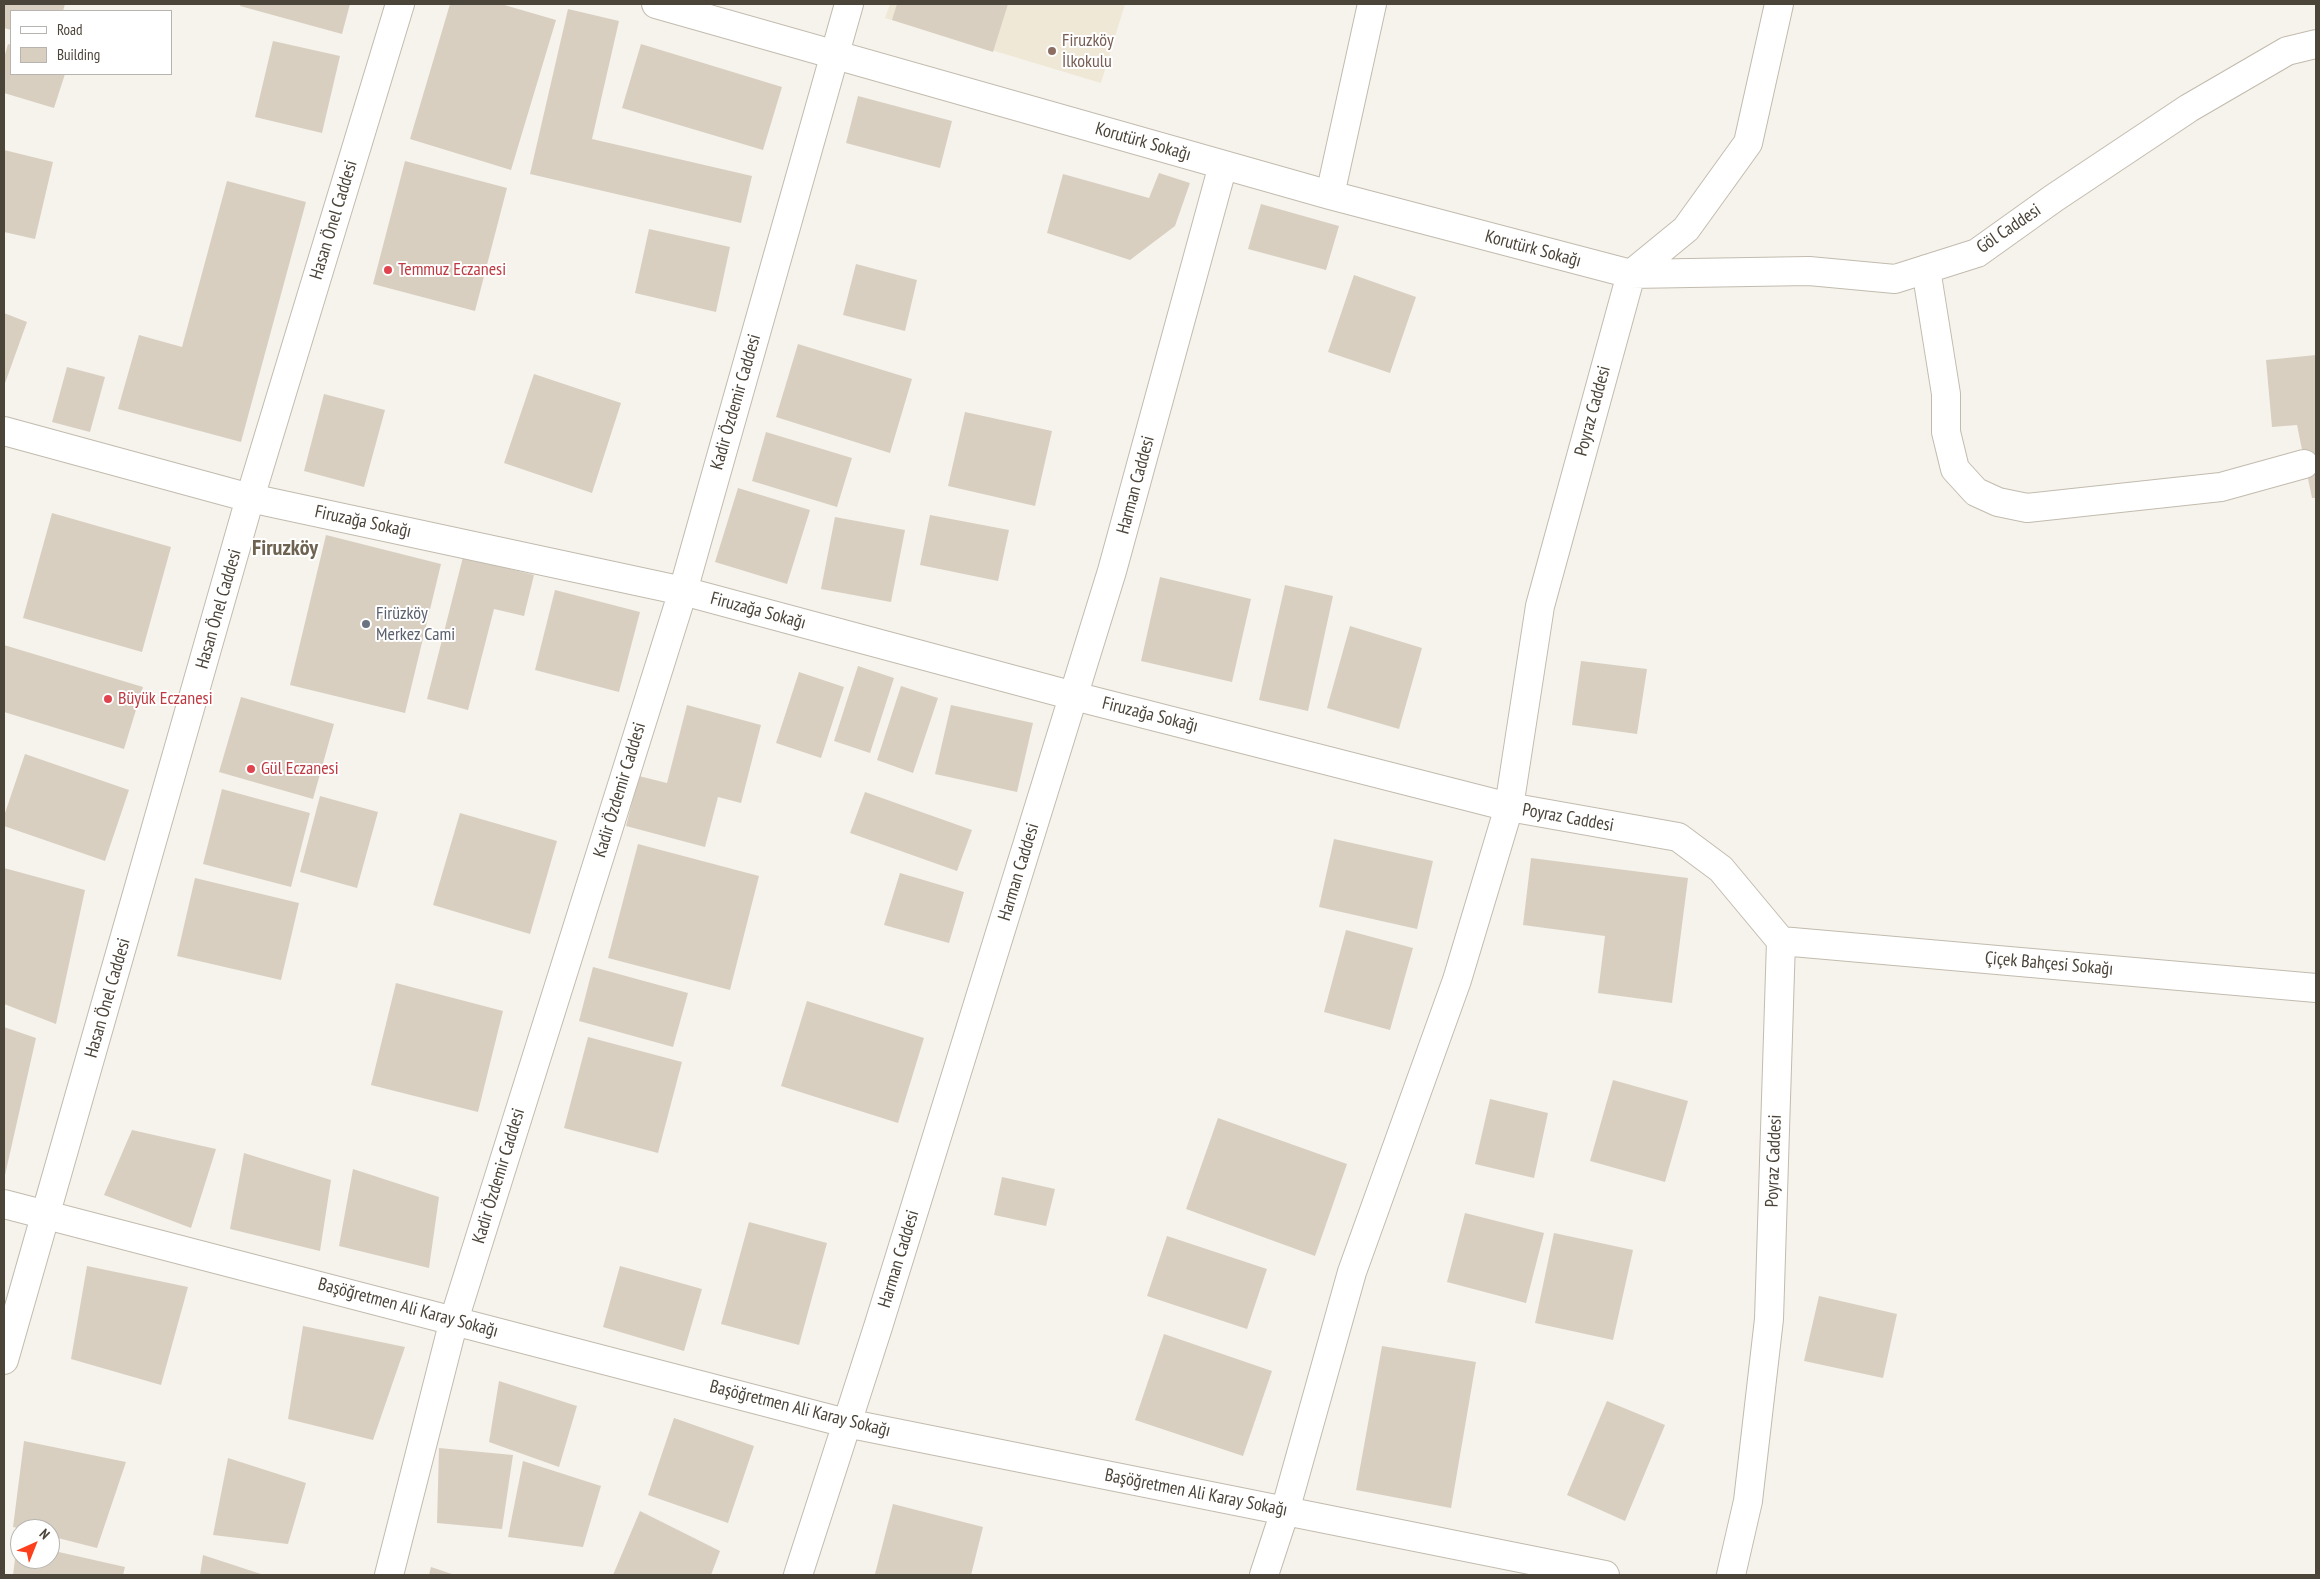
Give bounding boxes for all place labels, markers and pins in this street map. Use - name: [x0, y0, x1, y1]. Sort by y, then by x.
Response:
- place label: Firuzköy İlkokulu: [1062, 30, 1114, 72]
- marker: Firuzköy İlkokulu: [1046, 45, 1058, 57]
- place label: Temmuz Eczanesi: [398, 259, 506, 281]
- marker: Temmuz Eczanesi: [382, 264, 394, 276]
- place label: Firüzköy Merkez Cami: [376, 603, 455, 646]
- marker: Firüzköy Merkez Cami: [360, 618, 372, 630]
- place label: Büyük Eczanesi: [118, 688, 213, 710]
- marker: Büyük Eczanesi: [102, 693, 114, 705]
- place label: Gül Eczanesi: [261, 758, 339, 780]
- marker: Gül Eczanesi: [245, 763, 257, 775]

